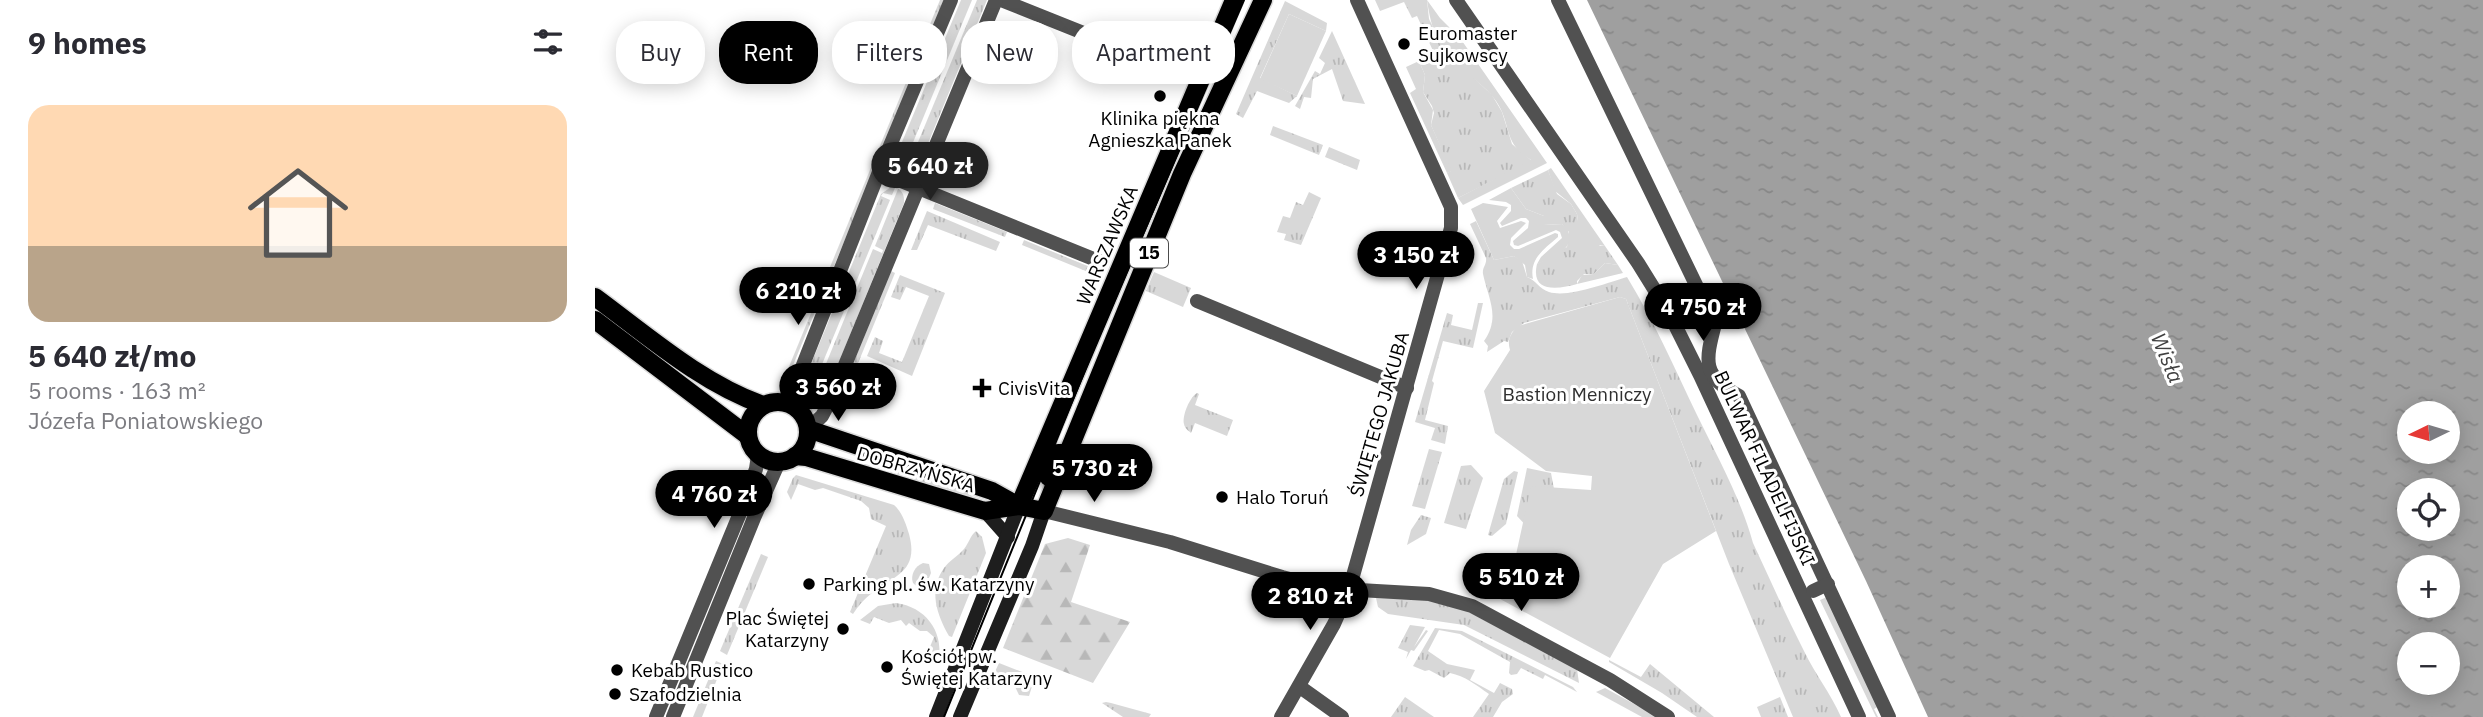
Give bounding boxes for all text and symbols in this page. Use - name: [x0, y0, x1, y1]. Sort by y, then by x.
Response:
- chip: Buy: [616, 21, 705, 84]
- chip: Rent: [719, 21, 818, 84]
- chip: Filters: [832, 21, 947, 84]
- chip: New: [961, 21, 1058, 84]
- chip: Apartment: [1072, 21, 1235, 84]
- place label: Euromaster Sujkowscy: [1418, 21, 1517, 67]
- text: 9 homes: [28, 23, 147, 62]
- icon: filters: [529, 23, 567, 61]
- marker: Euromaster Sujkowscy: [1396, 36, 1412, 52]
- marker: Klinika piękna Agnieszka Panek: [1152, 88, 1168, 104]
- place label: Klinika piękna Agnieszka Panek: [1088, 106, 1232, 152]
- pin: 5 640 zł: [858, 142, 1002, 202]
- icon: home: [235, 150, 361, 276]
- text: 5 640 zł: [887, 150, 973, 180]
- street label: WARSZAWSKA: [1071, 182, 1143, 308]
- pin: 3 150 zł: [1344, 232, 1488, 291]
- road number: 15: [1130, 239, 1168, 268]
- text: 3 150 zł: [1373, 239, 1459, 269]
- pin: 6 210 zł: [726, 268, 870, 327]
- text: 6 210 zł: [755, 275, 841, 305]
- pin: 4 750 zł: [1631, 284, 1775, 343]
- text: 4 750 zł: [1660, 291, 1746, 321]
- water label: Wisła: [2145, 328, 2191, 387]
- street label: ŚWIĘTEGO JAKUBA: [1344, 329, 1414, 499]
- text: 5 640 zł/mo: [28, 336, 196, 375]
- pin: 3 560 zł: [766, 364, 910, 423]
- street label: BULWAR FILADELFIJSKI: [1709, 367, 1821, 569]
- text: 3 560 zł: [795, 371, 881, 401]
- text: 5 rooms · 163 m²: [28, 375, 206, 405]
- place label: CivisVita: [998, 376, 1070, 400]
- marker: CivisVita: [972, 378, 992, 398]
- park label: Bastion Menniczy: [1502, 382, 1652, 406]
- north arrow: [2397, 401, 2461, 464]
- map controls: [2397, 401, 2460, 695]
- text: Józefa Poniatowskiego: [28, 405, 263, 435]
- street label: DOBRZYŃSKA: [854, 441, 978, 497]
- pin: 5 730 zł: [1022, 444, 1166, 504]
- text: 5 730 zł: [1051, 452, 1137, 482]
- pin: 4 760 zł: [642, 470, 786, 530]
- text: 4 760 zł: [671, 478, 757, 508]
- button: locate: [2397, 478, 2460, 541]
- place label: Halo Toruń: [1236, 485, 1329, 509]
- marker: Halo Toruń: [1214, 489, 1230, 505]
- pin: 5 510 zł: [1449, 554, 1593, 613]
- button: +: [2397, 555, 2460, 618]
- text: 5 510 zł: [1478, 561, 1564, 591]
- place label: Parking pl. św. Katarzyny: [823, 572, 1035, 596]
- pin: 2 810 zł: [1238, 572, 1382, 632]
- marker: Parking pl. św. Katarzyny: [801, 576, 817, 592]
- text: 2 810 zł: [1267, 580, 1353, 610]
- place label: Plac Świętej Katarzyny: [726, 606, 830, 652]
- marker: Plac Świętej Katarzyny: [835, 621, 851, 637]
- button: −: [2397, 632, 2460, 695]
- place label: Kościół pw. Świętej Katarzyny: [901, 644, 1053, 690]
- place label: Kebab Rustico: [631, 658, 753, 682]
- marker: Kościół pw. Świętej Katarzyny: [879, 659, 895, 675]
- marker: Kebab Rustico: [609, 662, 625, 678]
- place label: Szafodzielnia: [629, 682, 742, 706]
- marker: Szafodzielnia: [607, 686, 623, 702]

